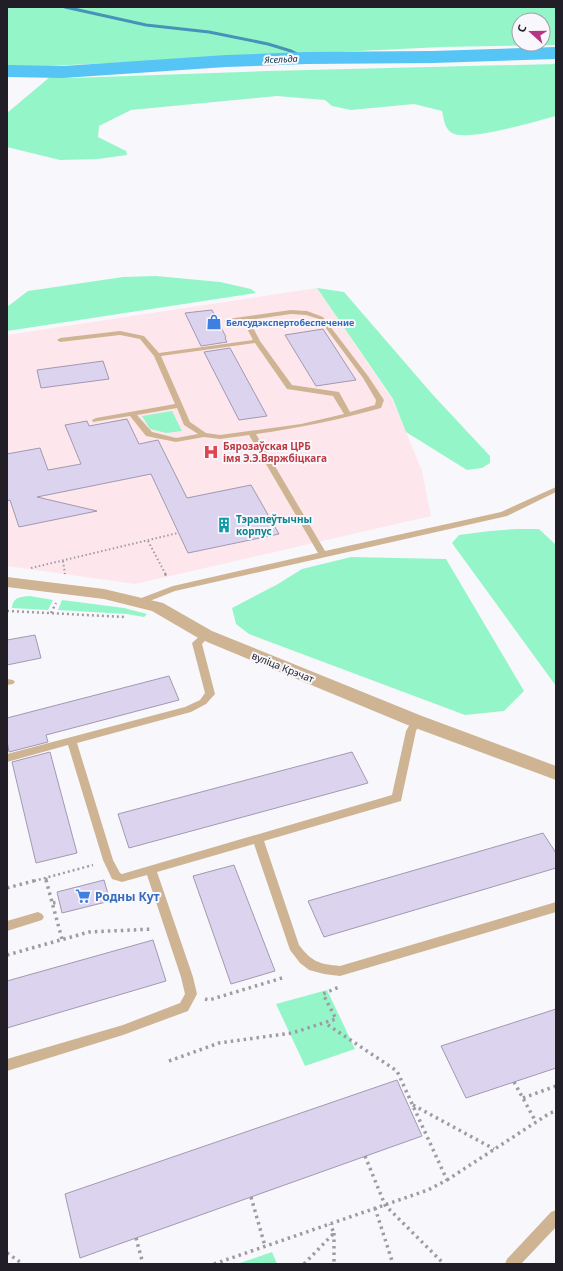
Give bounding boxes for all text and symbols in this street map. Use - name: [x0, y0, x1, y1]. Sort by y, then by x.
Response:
- north arrow: [511, 12, 551, 52]
- text: С: [513, 22, 529, 34]
- water label: Ясельда: [263, 52, 298, 66]
- shop icon: Белсудэкспертобеспечение: [205, 313, 223, 331]
- place label: Белсудэкспертобеспечение: [226, 316, 354, 329]
- place label: Бярозаўская ЦРБ імя Э.Э.Вяржбіцкага: [223, 439, 327, 465]
- hospital icon: Бярозаўская ЦРБ імя Э.Э.Вяржбіцкага: [202, 443, 220, 461]
- place label: Тэрапеўтычны корпус: [236, 512, 312, 538]
- building icon: Тэрапеўтычны корпус: [215, 516, 233, 534]
- street label: вуліца Крэчат: [250, 648, 317, 686]
- supermarket icon: Родны Кут: [74, 887, 92, 905]
- place label: Родны Кут: [95, 888, 160, 905]

